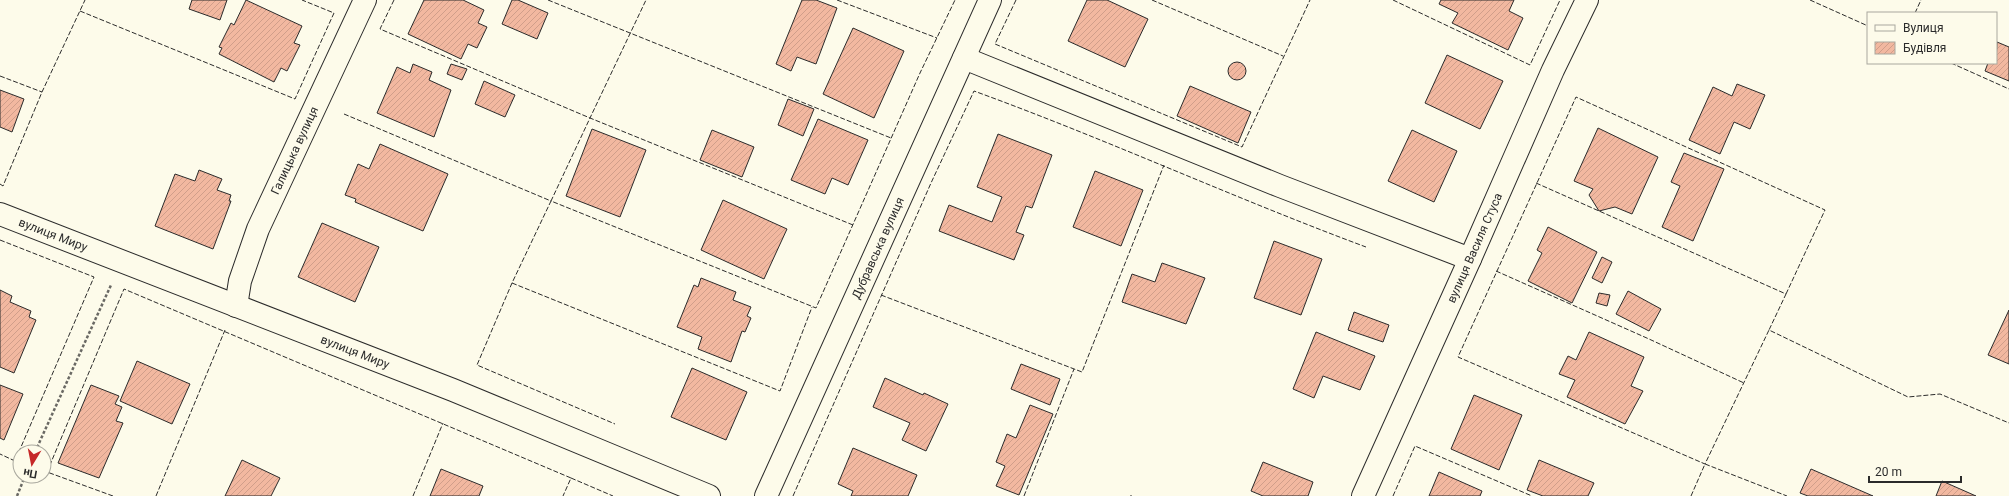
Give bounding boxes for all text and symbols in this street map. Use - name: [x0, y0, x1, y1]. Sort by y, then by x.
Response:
- legend: [1867, 12, 1997, 64]
- text: Вулиця: [1903, 21, 1944, 35]
- text: Будівля: [1903, 41, 1946, 55]
- street label: Галицька вулиця: [268, 104, 321, 197]
- street label: вулиця Василя Стуса: [1444, 191, 1505, 305]
- street label: Дубравська вулиця: [849, 195, 907, 301]
- street label: вулиця Миру: [17, 215, 90, 254]
- street label: вулиця Миру: [319, 332, 392, 372]
- north arrow: [12, 444, 52, 484]
- scale bar: [1869, 458, 1961, 484]
- text: 20 m: [1875, 465, 1902, 479]
- text: Пн: [22, 466, 38, 481]

